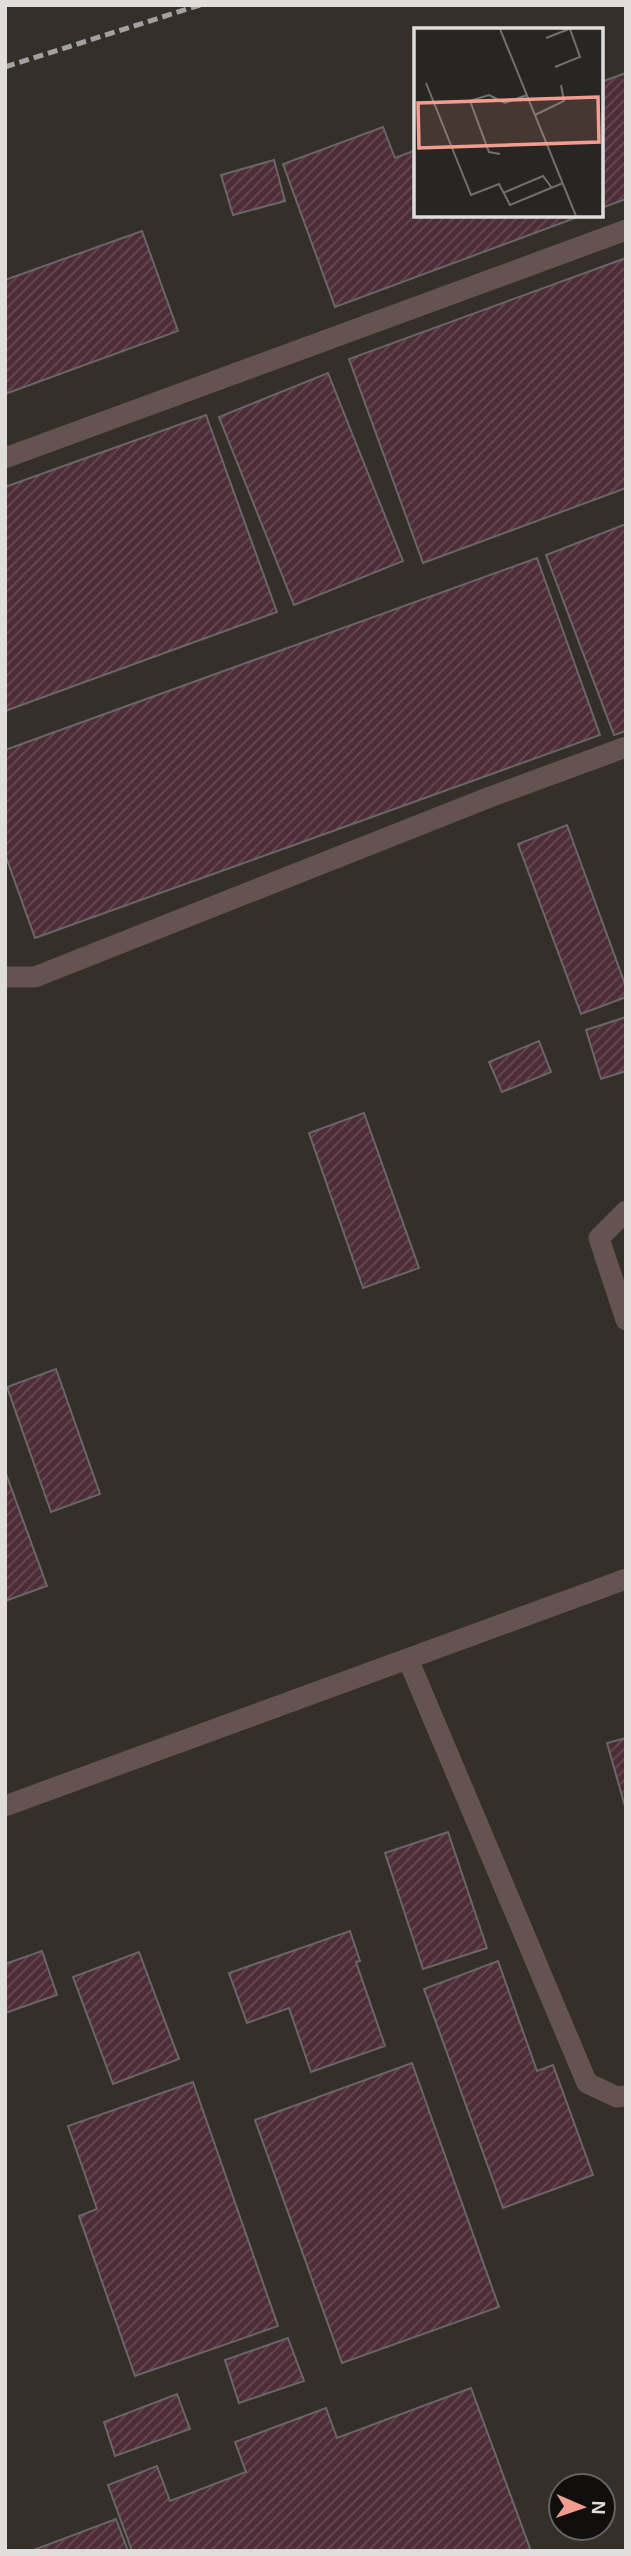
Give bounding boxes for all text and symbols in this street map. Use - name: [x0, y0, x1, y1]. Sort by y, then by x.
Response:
- inset map: [414, 28, 603, 217]
- north arrow: [547, 2472, 617, 2542]
- text: N: [588, 2500, 609, 2515]

